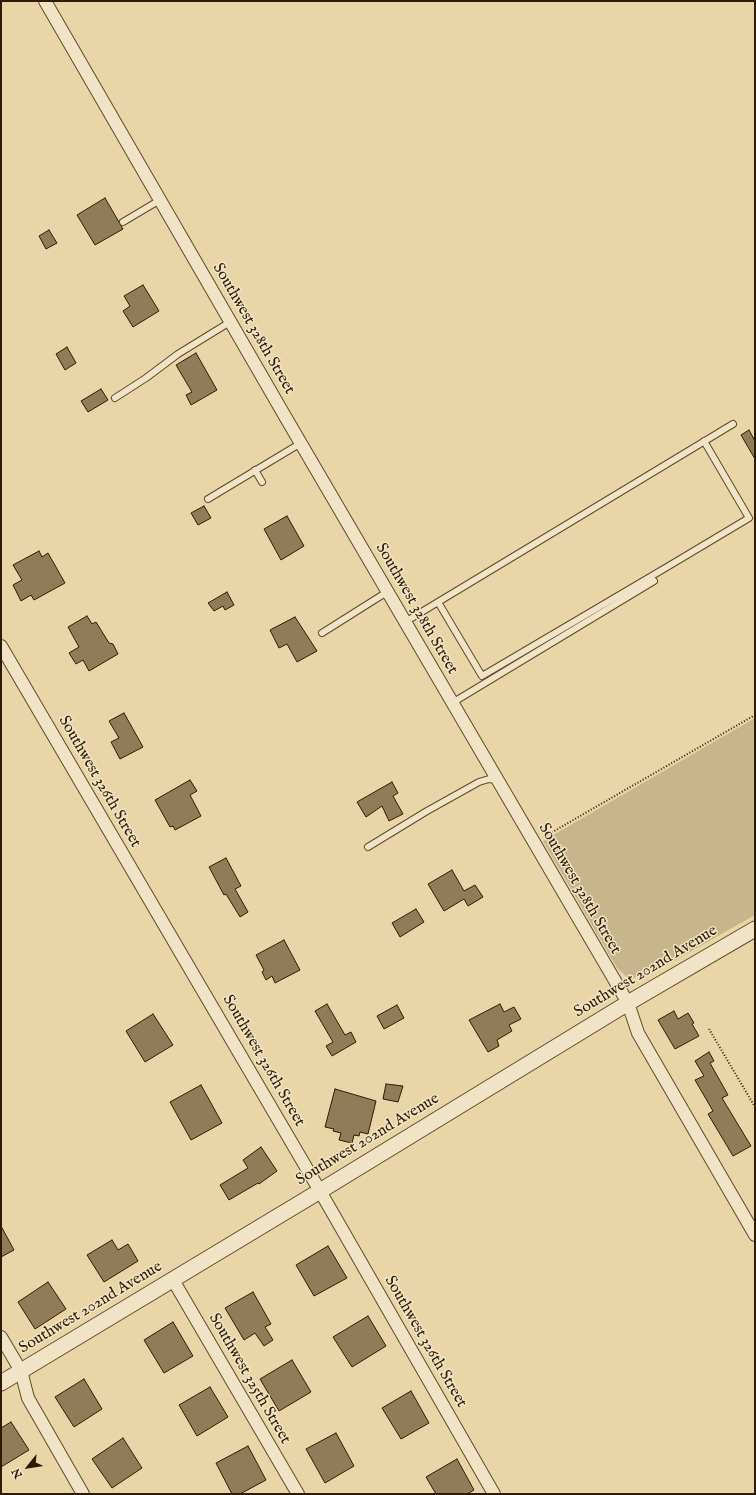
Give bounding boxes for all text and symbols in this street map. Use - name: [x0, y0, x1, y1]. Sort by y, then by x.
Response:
- street label: Southwest 328th Street: [208, 260, 298, 398]
- street label: Southwest 328th Street: [371, 540, 461, 678]
- street label: Southwest 326th Street: [54, 713, 144, 851]
- street label: Southwest 328th Street: [534, 820, 624, 958]
- street label: Southwest 202nd Avenue: [571, 922, 721, 1022]
- street label: Southwest 326th Street: [218, 992, 308, 1130]
- street label: Southwest 202nd Avenue: [293, 1090, 443, 1190]
- street label: Southwest 202nd Avenue: [16, 1258, 166, 1358]
- street label: Southwest 326th Street: [380, 1273, 470, 1411]
- street label: Southwest 325th Street: [204, 1310, 294, 1448]
- north arrow: [8, 1447, 48, 1487]
- text: N: [9, 1465, 26, 1481]

